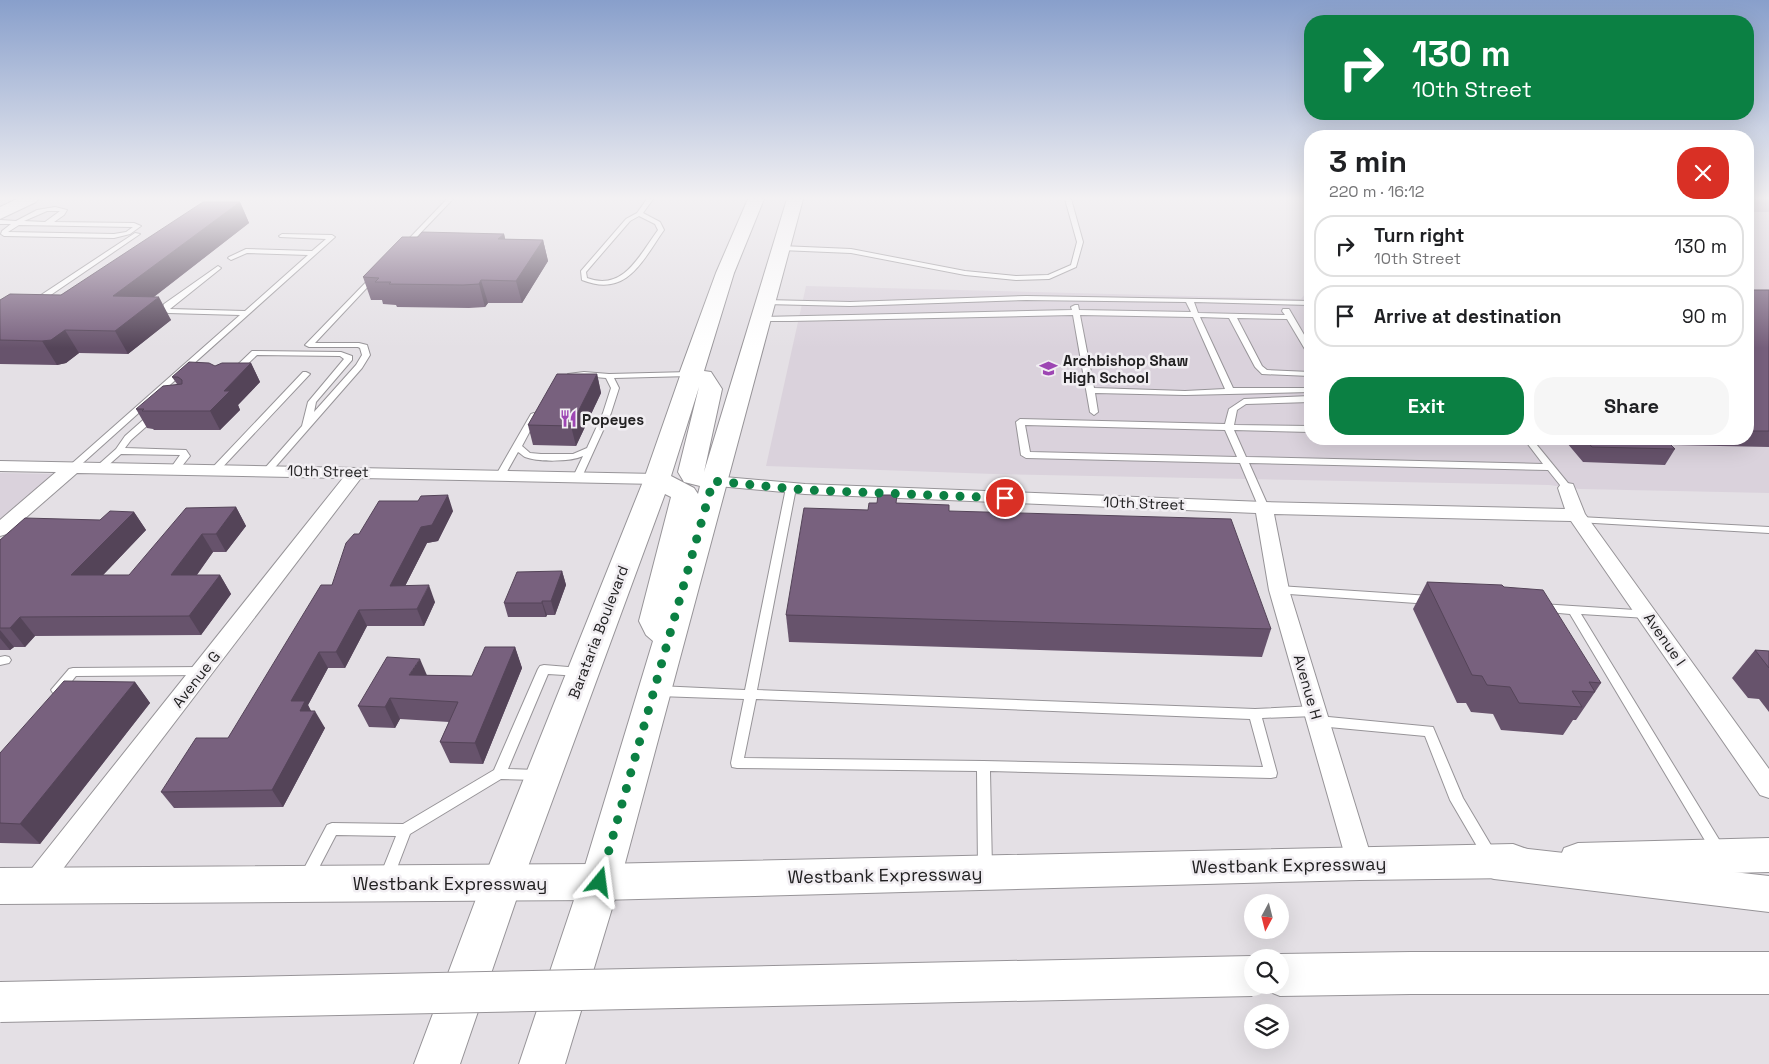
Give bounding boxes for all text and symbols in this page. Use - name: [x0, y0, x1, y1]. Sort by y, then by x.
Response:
- text: 130 m: [1412, 32, 1511, 76]
- icon: right: [1329, 35, 1394, 100]
- text: 10th Street: [1412, 75, 1532, 103]
- text: 3 min: [1329, 142, 1407, 181]
- button: close: [1677, 147, 1729, 199]
- text: 220 m · 16:12: [1329, 181, 1425, 202]
- text: Turn right: [1374, 223, 1464, 248]
- icon: right: [1331, 232, 1359, 260]
- text: 130 m: [1674, 234, 1727, 259]
- text: 10th Street: [1374, 248, 1461, 269]
- icon: arrive: [1331, 302, 1359, 330]
- text: Arrive at destination: [1374, 304, 1562, 329]
- text: 90 m: [1682, 304, 1727, 329]
- place label: Archbishop Shaw High School: [1063, 351, 1188, 387]
- school or university icon: Archbishop Shaw High School: [1039, 359, 1059, 379]
- button: Exit: [1329, 377, 1524, 435]
- button: Share: [1534, 377, 1729, 435]
- restaurant icon: Popeyes: [558, 409, 578, 429]
- place label: Popeyes: [582, 410, 644, 429]
- street label: 10th Street: [287, 461, 369, 481]
- pin: [984, 477, 1026, 519]
- icon: arrive: [991, 484, 1019, 512]
- street label: 10th Street: [1103, 492, 1185, 514]
- street label: Barataria Boulevard: [564, 563, 632, 701]
- street label: Avenue I: [1640, 609, 1690, 669]
- street label: Avenue G: [168, 647, 224, 711]
- street label: Avenue H: [1290, 652, 1326, 722]
- street label: Westbank Expressway: [1191, 852, 1387, 878]
- position arrow: [573, 855, 625, 907]
- street label: Westbank Expressway: [787, 862, 983, 888]
- street label: Westbank Expressway: [353, 872, 547, 895]
- north arrow: [1244, 894, 1289, 939]
- map controls: [1244, 894, 1289, 1049]
- button: search: [1244, 949, 1289, 994]
- button: layers: [1244, 1004, 1289, 1049]

